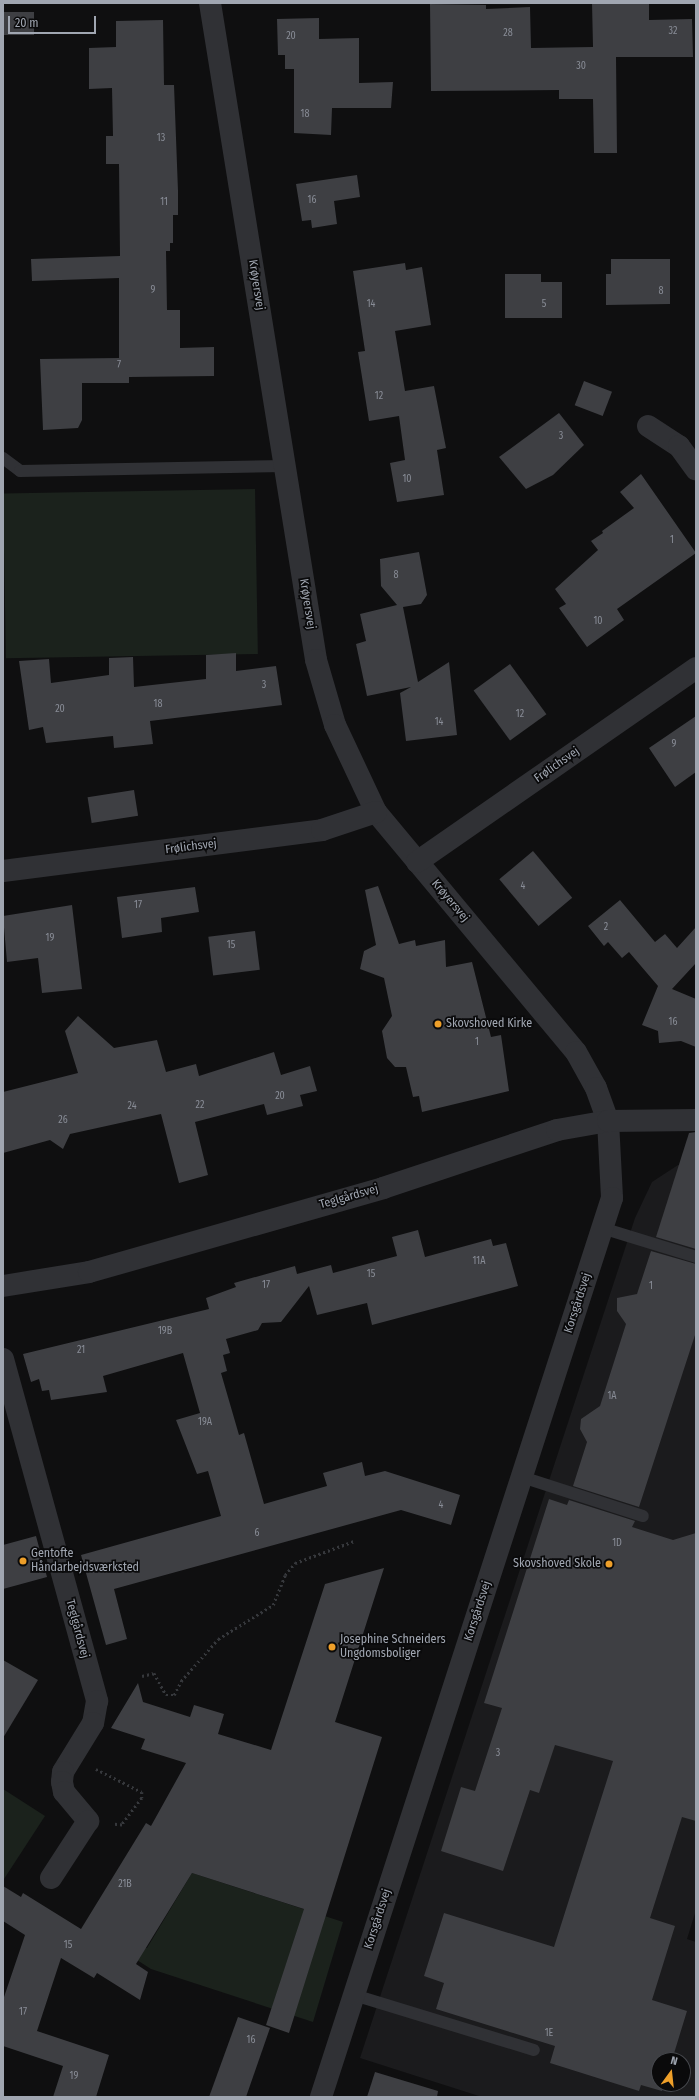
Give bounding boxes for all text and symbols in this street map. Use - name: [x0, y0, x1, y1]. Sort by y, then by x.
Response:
- scale bar: [10, 8, 98, 34]
- text: 20 m: [15, 16, 39, 30]
- house number: 32: [669, 26, 677, 38]
- house number: 28: [503, 28, 513, 40]
- house number: 20: [286, 31, 296, 43]
- house number: 30: [576, 61, 586, 73]
- house number: 18: [301, 109, 309, 121]
- house number: 13: [157, 133, 165, 145]
- house number: 16: [308, 195, 316, 207]
- house number: 11: [160, 197, 168, 209]
- street label: Krøyersvej: [245, 259, 267, 311]
- house number: 9: [151, 285, 155, 297]
- house number: 8: [659, 286, 663, 298]
- house number: 14: [367, 299, 375, 311]
- house number: 5: [542, 299, 546, 311]
- house number: 7: [117, 360, 121, 372]
- house number: 12: [375, 391, 383, 403]
- house number: 3: [559, 431, 563, 443]
- house number: 10: [402, 474, 412, 486]
- house number: 1: [670, 535, 674, 547]
- house number: 8: [394, 570, 398, 582]
- street label: Krøyersvej: [296, 578, 318, 630]
- house number: 10: [593, 616, 603, 628]
- house number: 3: [262, 680, 266, 692]
- house number: 18: [154, 699, 162, 711]
- house number: 20: [55, 704, 65, 716]
- house number: 12: [516, 709, 524, 721]
- house number: 14: [435, 717, 443, 729]
- house number: 9: [672, 739, 676, 751]
- street label: Frølichsvej: [532, 744, 582, 786]
- street label: Frølichsvej: [164, 837, 218, 857]
- street label: Krøyersvej: [428, 877, 472, 925]
- house number: 4: [521, 881, 525, 893]
- house number: 17: [134, 900, 142, 912]
- house number: 2: [604, 922, 608, 934]
- house number: 19: [46, 933, 54, 945]
- house number: 15: [227, 940, 235, 952]
- place label: Skovshoved Kirke: [446, 1017, 532, 1031]
- house number: 16: [669, 1017, 677, 1029]
- marker: Skovshoved Kirke: [433, 1019, 443, 1029]
- house number: 1: [475, 1037, 479, 1049]
- house number: 20: [275, 1091, 285, 1103]
- house number: 22: [196, 1100, 204, 1112]
- house number: 24: [127, 1101, 137, 1113]
- house number: 26: [58, 1115, 68, 1127]
- street label: Teglgårdsvej: [318, 1182, 380, 1212]
- house number: 11A: [473, 1256, 485, 1268]
- house number: 15: [367, 1269, 375, 1281]
- street label: Korsgårdsvej: [562, 1271, 594, 1335]
- house number: 17: [262, 1280, 270, 1292]
- house number: 1: [649, 1281, 653, 1293]
- house number: 19B: [158, 1326, 172, 1338]
- house number: 21: [77, 1345, 85, 1357]
- house number: 1A: [607, 1391, 617, 1403]
- house number: 19A: [198, 1417, 212, 1429]
- house number: 4: [439, 1500, 443, 1512]
- house number: 6: [255, 1528, 259, 1540]
- house number: 1D: [612, 1538, 622, 1550]
- place label: Gentofte Håndarbejdsværksted: [31, 1547, 139, 1575]
- marker: Gentofte Håndarbejdsværksted: [18, 1556, 28, 1566]
- place label: Skovshoved Skole: [513, 1557, 601, 1571]
- marker: Skovshoved Skole: [604, 1559, 614, 1569]
- street label: Korsgårdsvej: [462, 1579, 494, 1643]
- street label: Teglgårdsvej: [62, 1598, 92, 1660]
- place label: Josephine Schneiders Ungdomsboliger: [340, 1633, 446, 1661]
- marker: Josephine Schneiders Ungdomsboliger: [327, 1642, 337, 1652]
- house number: 3: [496, 1748, 500, 1760]
- house number: 21B: [118, 1879, 132, 1891]
- street label: Korsgårdsvej: [362, 1887, 394, 1951]
- house number: 15: [64, 1940, 72, 1952]
- house number: 17: [19, 2007, 27, 2019]
- house number: 1E: [545, 2028, 553, 2040]
- house number: 16: [247, 2035, 255, 2047]
- north arrow: [651, 2052, 691, 2092]
- text: N: [669, 2054, 679, 2068]
- house number: 19: [70, 2071, 78, 2083]

